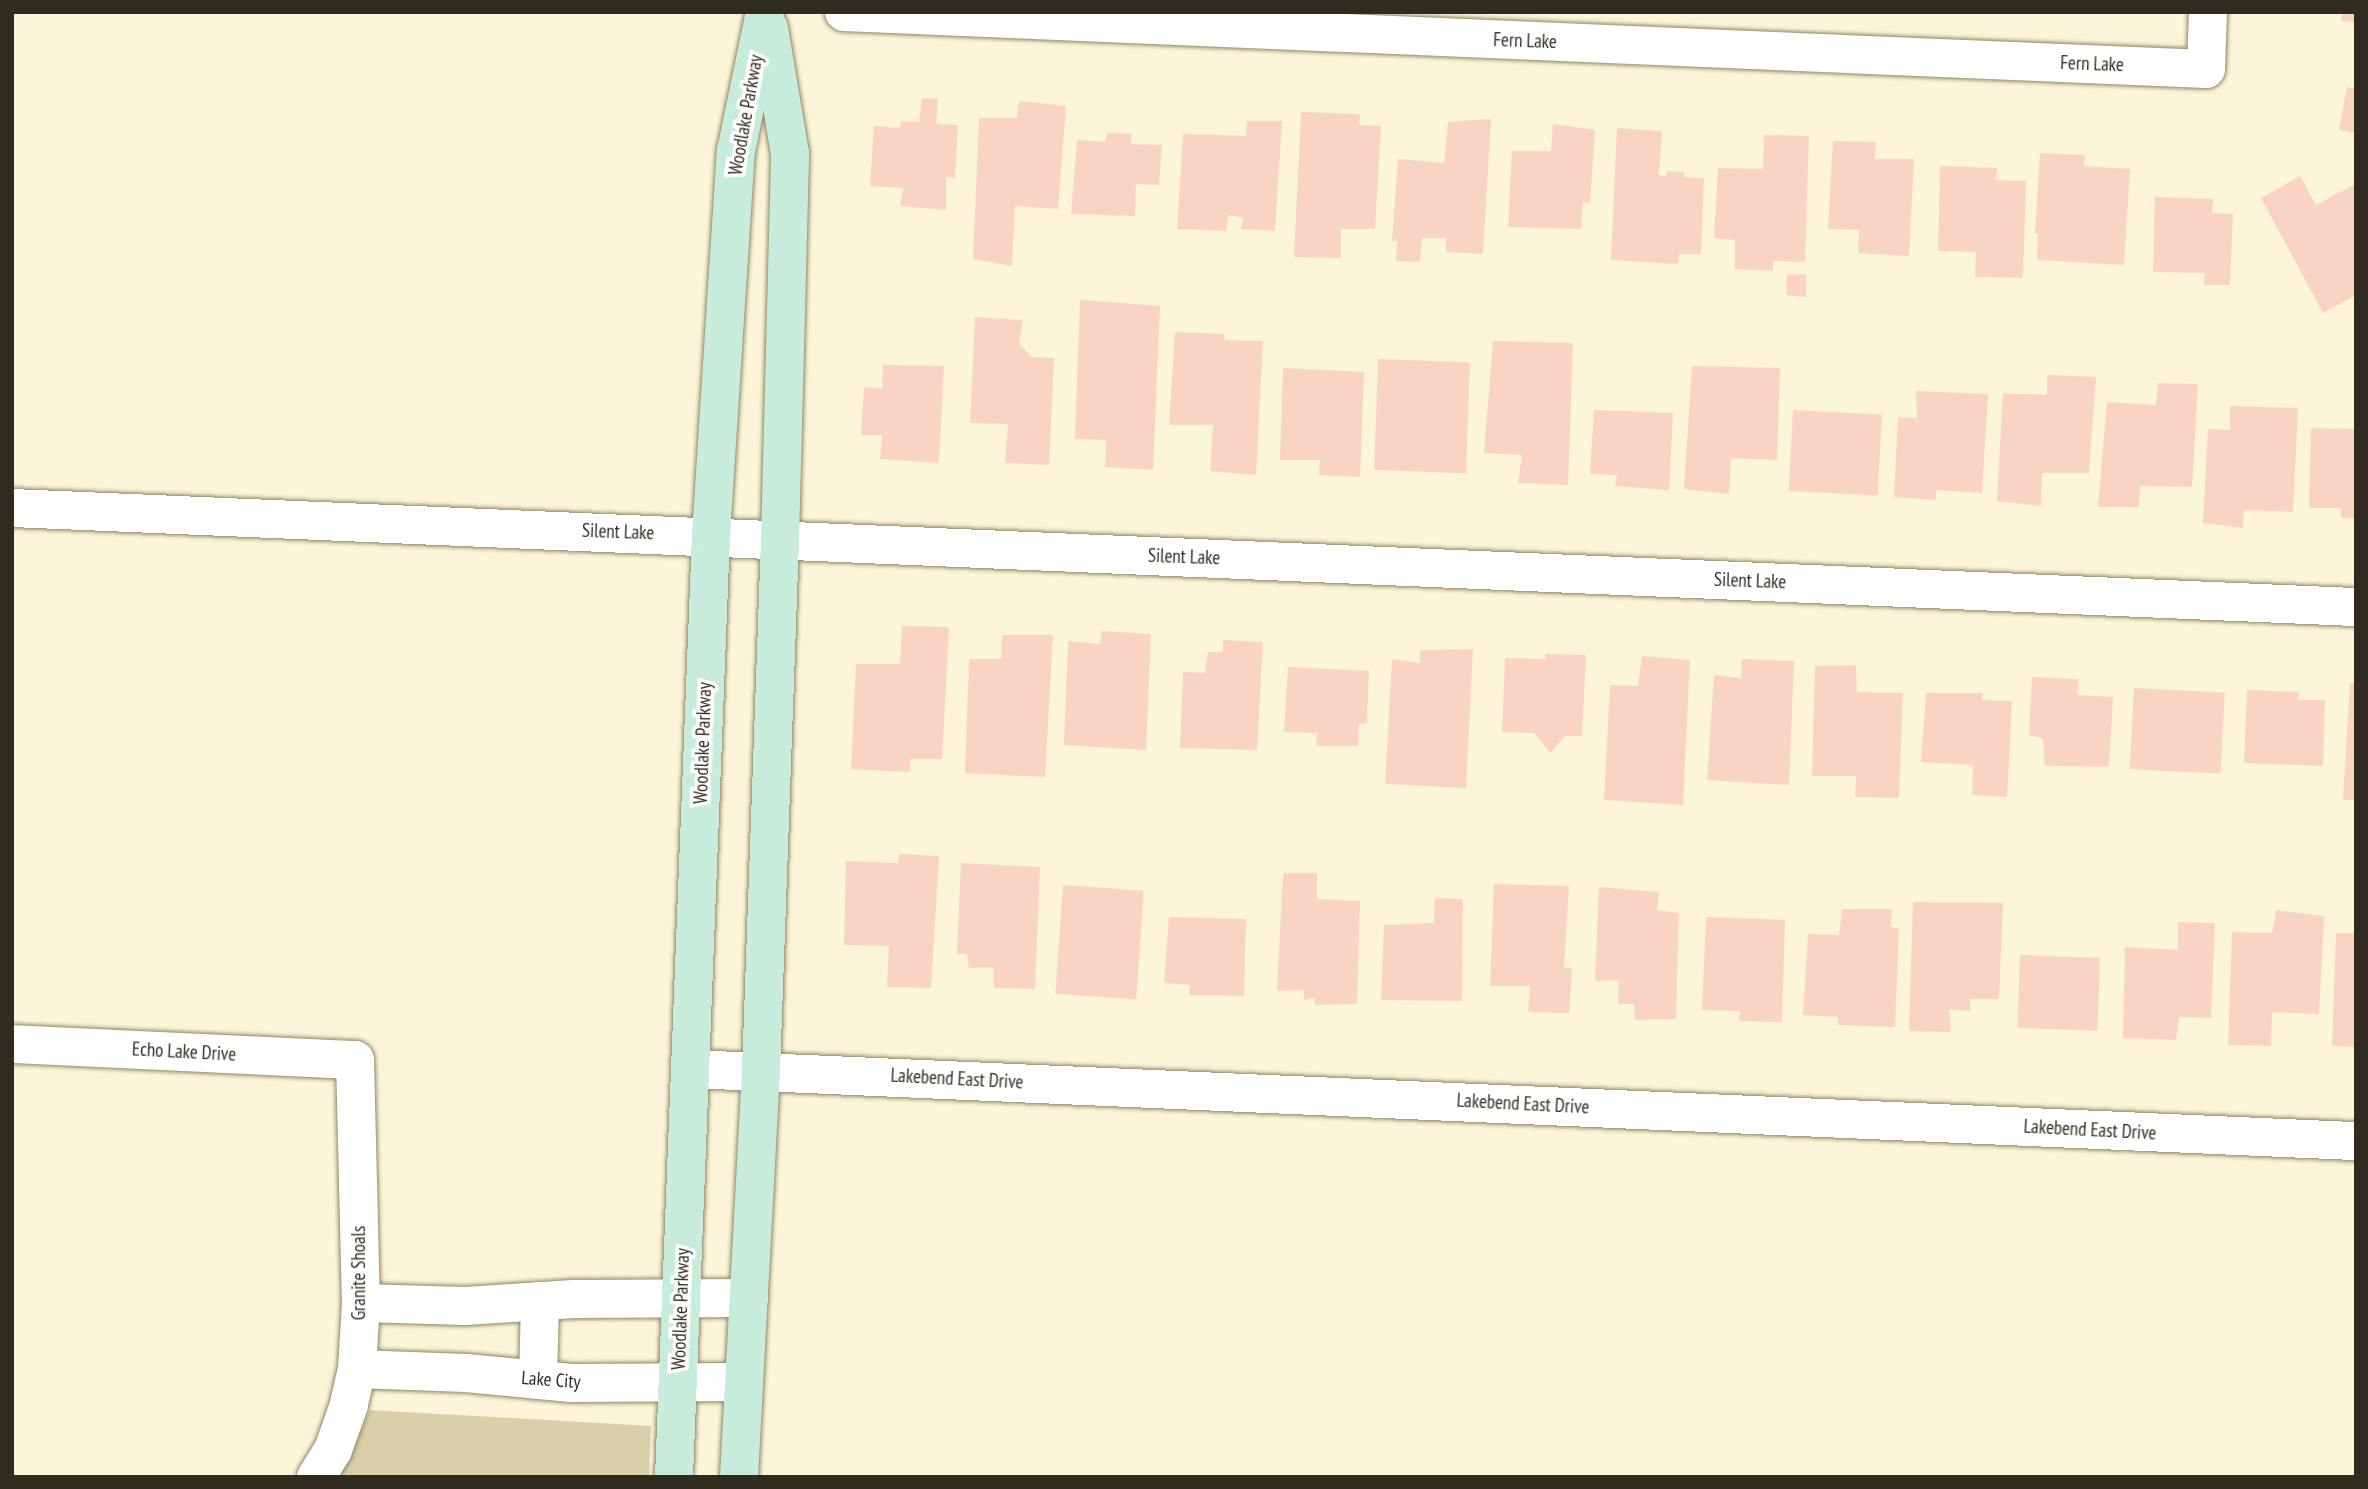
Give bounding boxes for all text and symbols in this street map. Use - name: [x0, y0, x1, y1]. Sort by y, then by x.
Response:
- street label: Fern Lake: [1493, 28, 1557, 54]
- street label: Fern Lake: [2060, 51, 2124, 77]
- street label: Woodlake Parkway: [724, 53, 768, 177]
- street label: Silent Lake: [581, 519, 655, 545]
- street label: Silent Lake: [1147, 544, 1221, 570]
- street label: Silent Lake: [1713, 568, 1787, 594]
- street label: Woodlake Parkway: [689, 682, 717, 804]
- street label: Echo Lake Drive: [131, 1038, 237, 1066]
- street label: Lakebend East Drive: [890, 1064, 1024, 1094]
- street label: Lakebend East Drive: [1456, 1089, 1590, 1119]
- street label: Lakebend East Drive: [2023, 1115, 2157, 1145]
- street label: Granite Shoals: [348, 1226, 370, 1320]
- street label: Woodlake Parkway: [667, 1248, 695, 1370]
- street label: Lake City: [521, 1367, 581, 1393]

